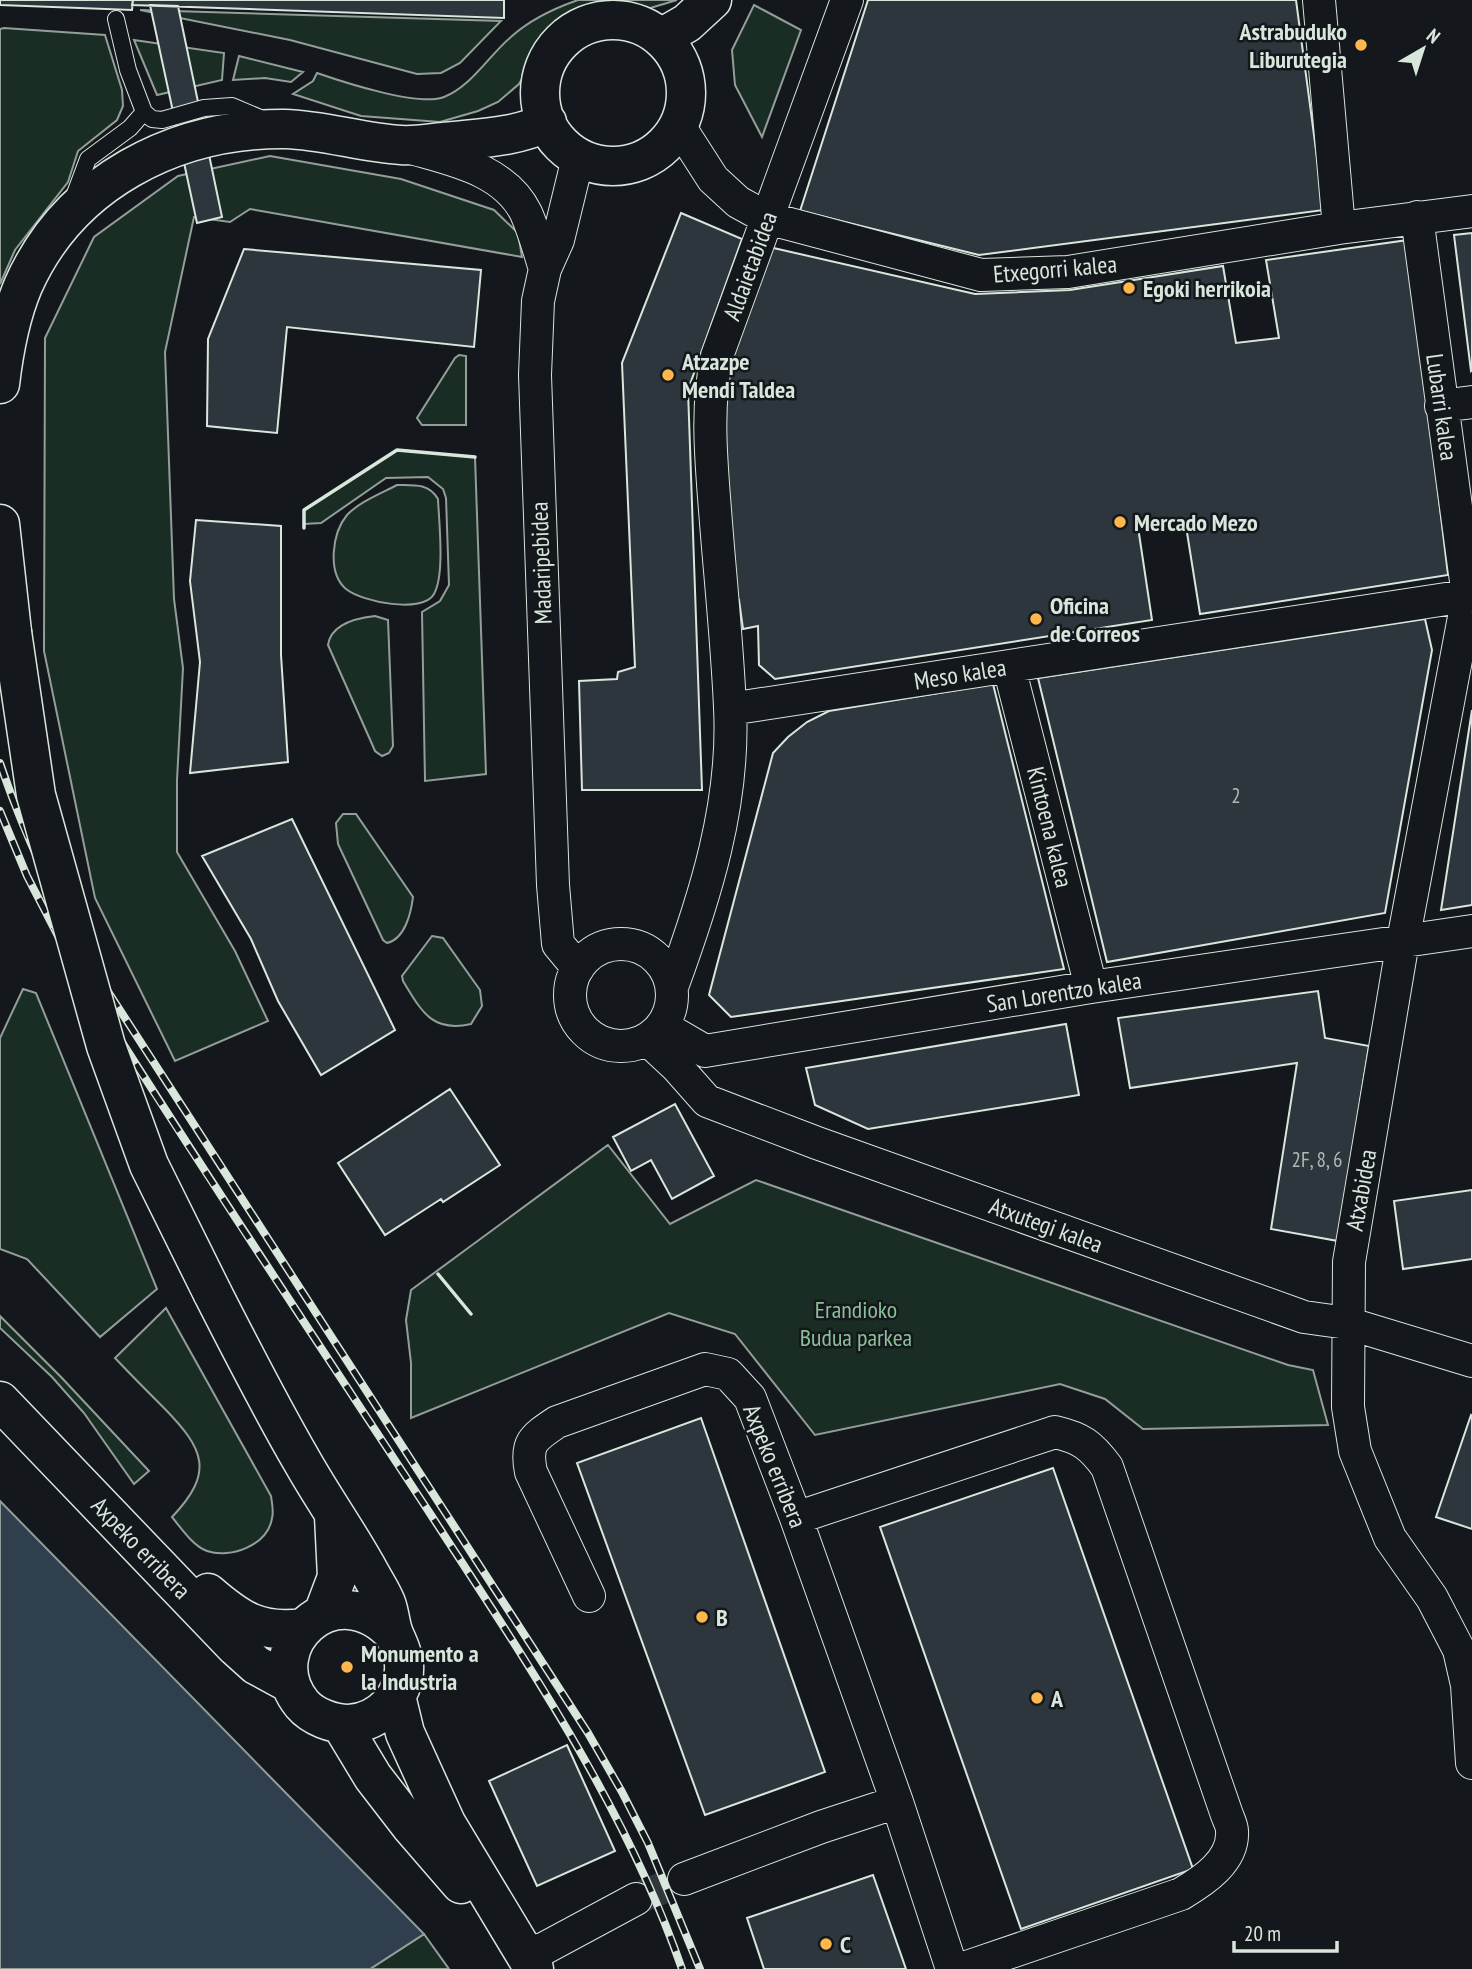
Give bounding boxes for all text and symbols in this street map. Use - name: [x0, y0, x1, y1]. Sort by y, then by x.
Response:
- north arrow: [1388, 14, 1458, 84]
- place label: Astrabuduko Liburutegia: [1239, 16, 1347, 75]
- text: N: [1422, 23, 1445, 48]
- marker: Astrabuduko Liburutegia: [1353, 37, 1369, 53]
- street label: Aldaietabidea: [716, 207, 784, 325]
- street label: Etxegorri kalea: [992, 248, 1118, 290]
- place label: Egoki herrikoia: [1143, 273, 1271, 304]
- marker: Egoki herrikoia: [1121, 280, 1137, 296]
- place label: Atzazpe Mendi Taldea: [681, 346, 795, 405]
- street label: Lubarri kalea: [1419, 352, 1465, 462]
- marker: Atzazpe Mendi Taldea: [660, 367, 676, 383]
- street label: Madaripebidea: [523, 501, 559, 625]
- place label: Mercado Mezo: [1134, 507, 1258, 538]
- marker: Mercado Mezo: [1112, 514, 1128, 530]
- place label: Oficina de Correos: [1050, 590, 1140, 649]
- marker: Oficina de Correos: [1028, 611, 1044, 627]
- street label: Meso kalea: [912, 651, 1008, 697]
- street label: Kintoena kalea: [1020, 763, 1080, 891]
- house number: 2: [1231, 782, 1241, 809]
- street label: San Lorentzo kalea: [984, 964, 1144, 1020]
- house number: 2F, 8, 6: [1292, 1146, 1342, 1173]
- street label: Atxabidea: [1339, 1147, 1383, 1233]
- street label: Atxutegi kalea: [985, 1190, 1107, 1260]
- park label: Erandioko Budua parkea: [800, 1294, 912, 1353]
- street label: Axpeko erribera: [736, 1400, 814, 1532]
- street label: Axpeko erribera: [85, 1490, 197, 1606]
- place label: B: [716, 1602, 728, 1633]
- marker: B: [694, 1609, 710, 1625]
- place label: Monumento a la Industria: [361, 1638, 479, 1697]
- marker: Monumento a la Industria: [339, 1659, 355, 1675]
- place label: A: [1050, 1683, 1064, 1714]
- marker: A: [1029, 1690, 1045, 1706]
- scale bar: [1234, 1910, 1337, 1954]
- text: 20 m: [1244, 1920, 1281, 1947]
- place label: C: [840, 1929, 851, 1960]
- marker: C: [818, 1936, 834, 1952]

